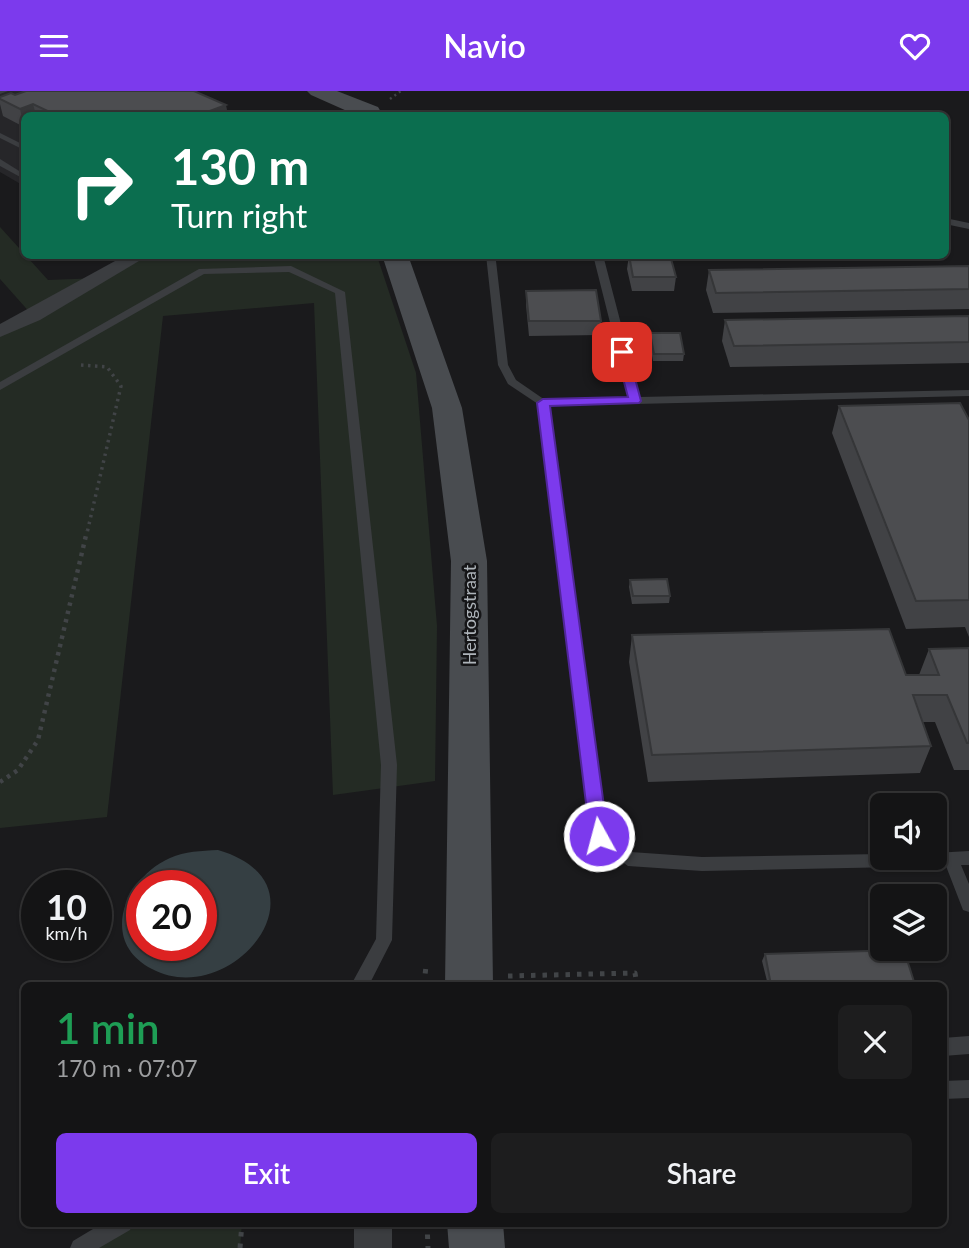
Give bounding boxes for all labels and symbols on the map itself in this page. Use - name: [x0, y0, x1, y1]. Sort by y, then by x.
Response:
- pin: [592, 322, 652, 382]
- street label: Hertogstraat: [458, 564, 480, 665]
- position arrow: [562, 799, 636, 873]
- speed limit sign: 20: [126, 870, 217, 961]

